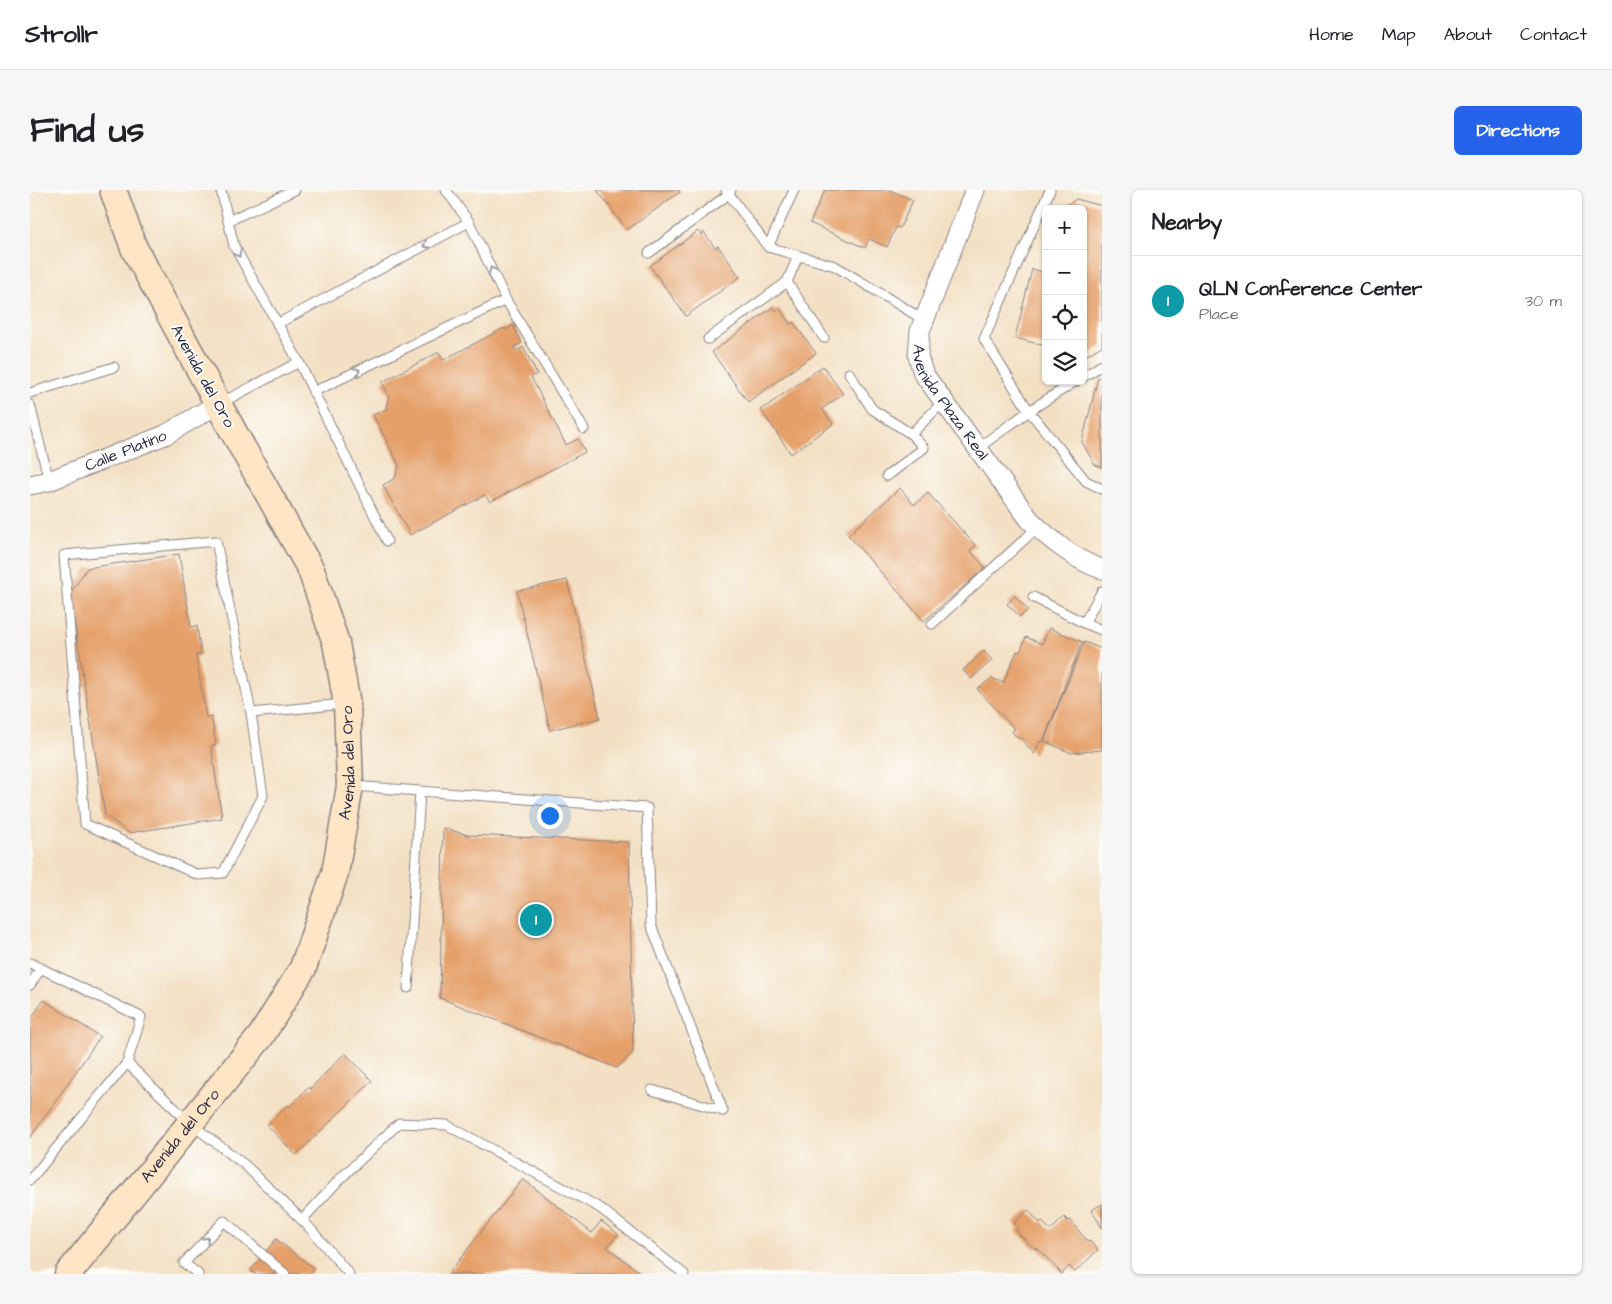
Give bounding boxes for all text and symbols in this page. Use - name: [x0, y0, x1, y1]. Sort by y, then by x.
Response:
- text: Strollr: [25, 18, 98, 52]
- text: Home: [1309, 22, 1354, 47]
- text: Map: [1382, 22, 1416, 47]
- text: About: [1444, 22, 1492, 47]
- text: Contact: [1520, 22, 1587, 47]
- text: Find us: [30, 106, 144, 155]
- button: Directions: [1454, 106, 1582, 155]
- map controls: [1042, 205, 1087, 385]
- button: +: [1042, 205, 1087, 250]
- text: Nearby: [1152, 208, 1222, 237]
- one-way arrow: [422, 239, 431, 249]
- one-way arrow: [232, 248, 242, 257]
- button: −: [1042, 250, 1087, 295]
- one-way arrow: [488, 267, 498, 276]
- text: QLN Conference Center: [1199, 276, 1422, 303]
- text: 1: [1167, 290, 1169, 312]
- text: 30 m: [1525, 290, 1562, 312]
- button: locate: [1042, 295, 1087, 340]
- text: Place: [1199, 303, 1239, 325]
- street label: Avenida del Oro: [166, 321, 240, 431]
- button: layers: [1042, 340, 1087, 385]
- street label: Avenida Plaza Real: [907, 344, 994, 464]
- one-way arrow: [352, 367, 361, 377]
- street label: Calle Platino: [82, 424, 170, 477]
- street label: Avenida del Oro: [333, 705, 361, 822]
- your location: [537, 803, 563, 829]
- pin: 1: [520, 901, 552, 939]
- street label: Avenida del Oro: [135, 1084, 225, 1187]
- one-way arrow: [200, 1237, 209, 1246]

